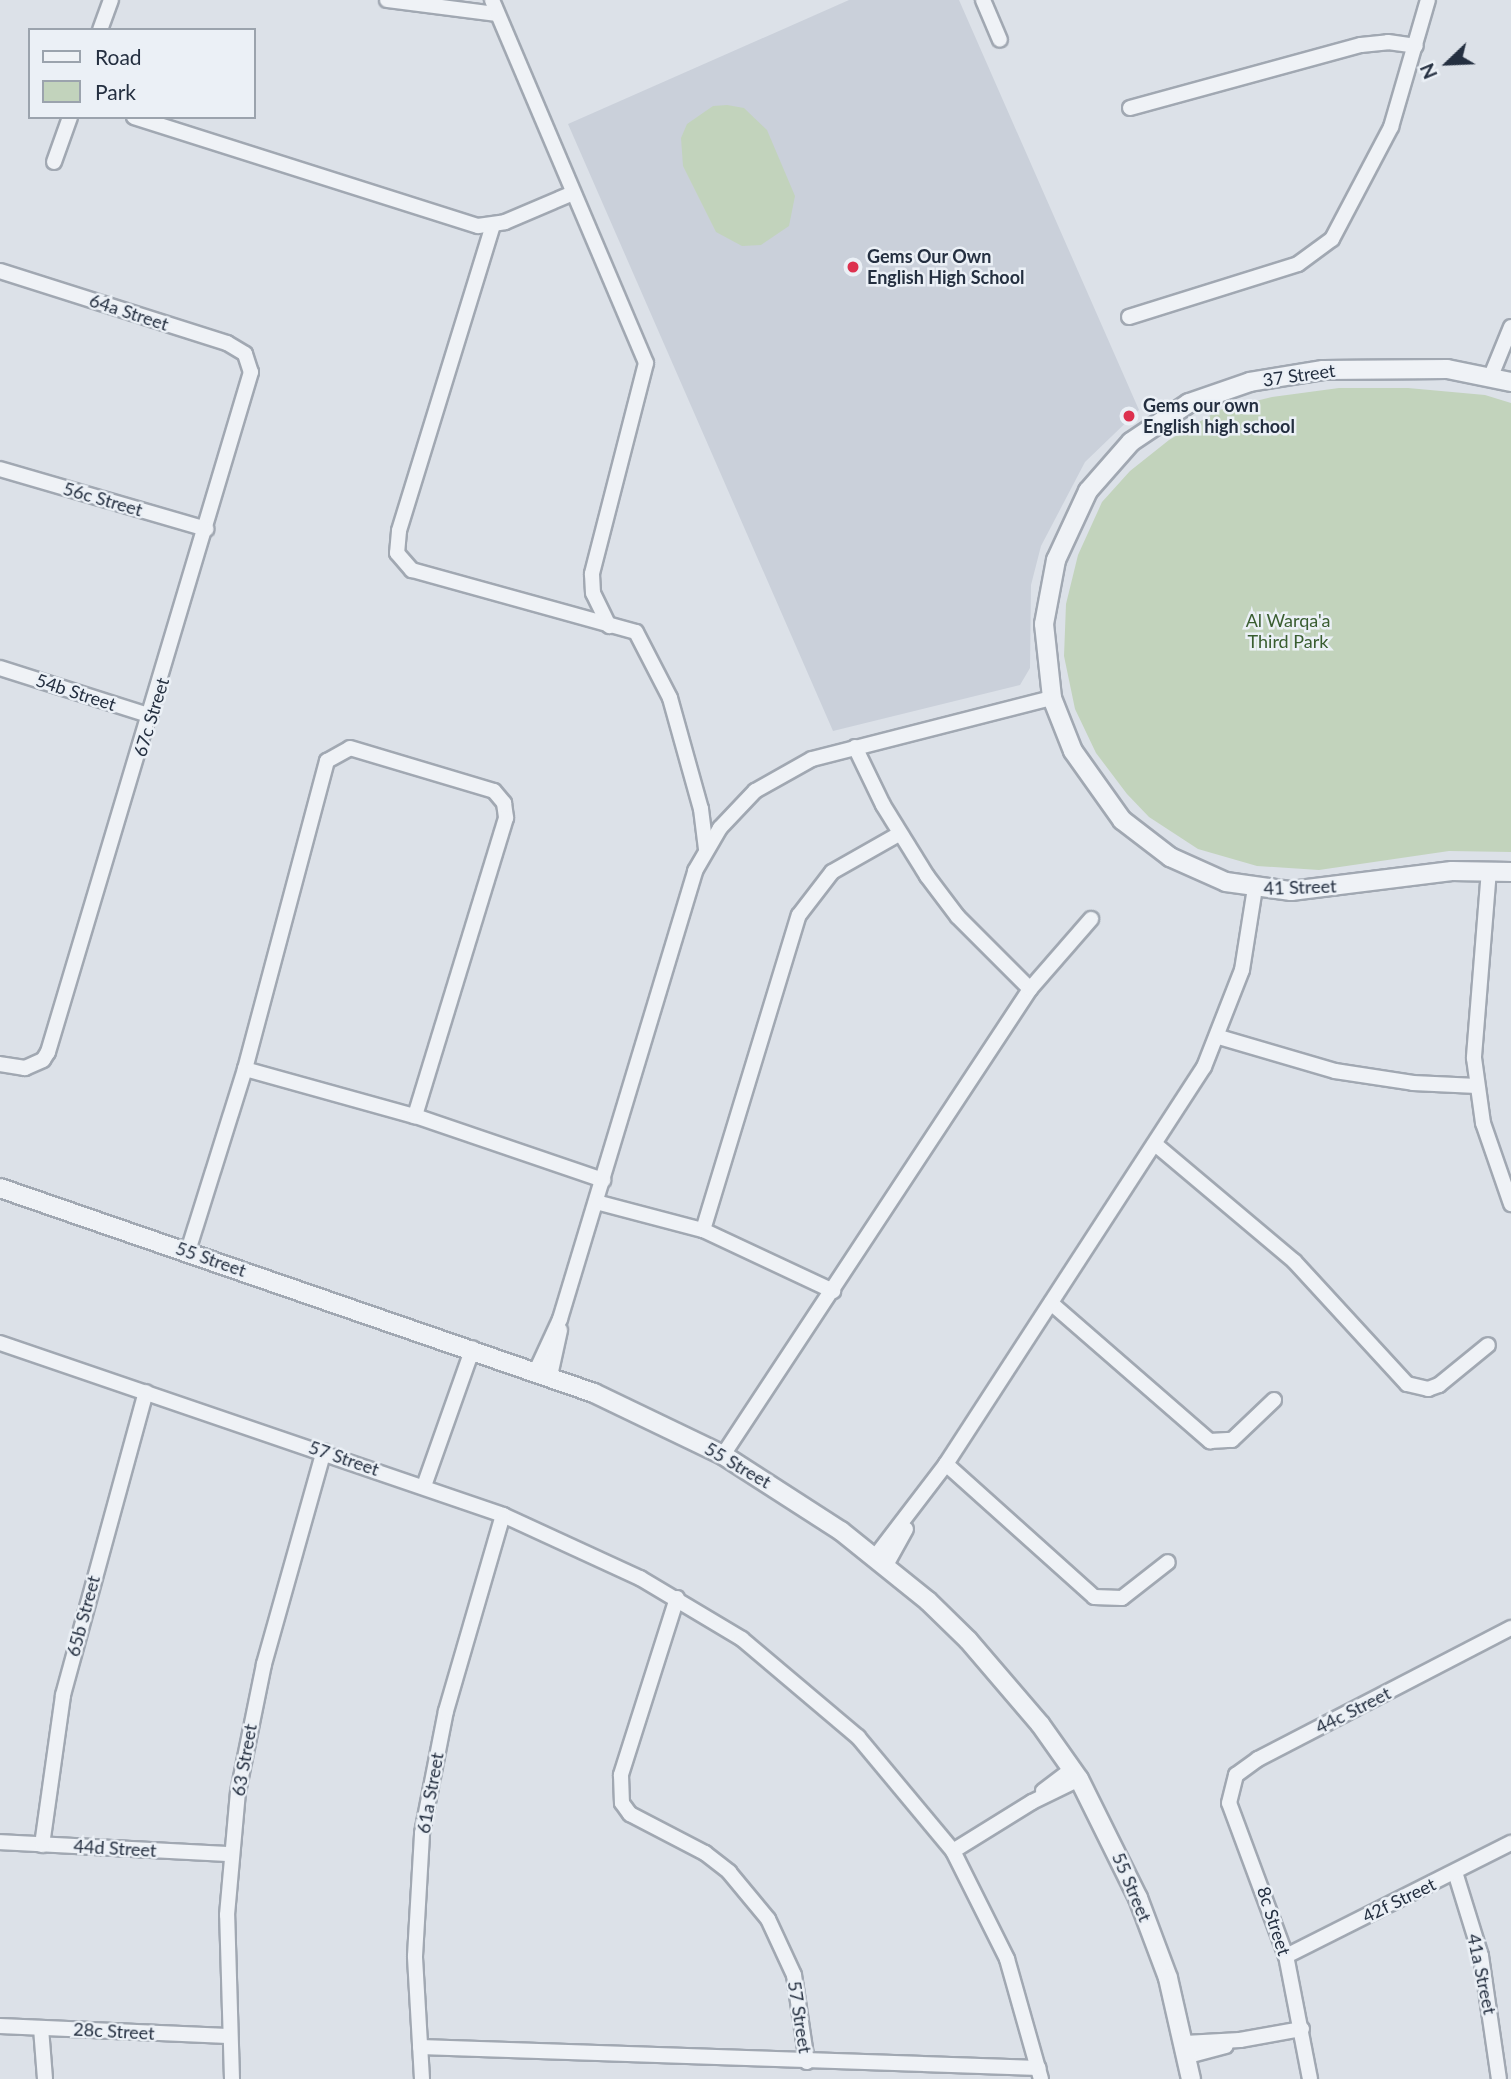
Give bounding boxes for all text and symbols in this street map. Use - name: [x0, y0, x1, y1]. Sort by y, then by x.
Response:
- legend: [28, 28, 256, 119]
- north arrow: [1413, 28, 1483, 98]
- text: Road: [95, 44, 142, 69]
- text: N: [1415, 60, 1442, 83]
- text: Park: [95, 79, 136, 104]
- place label: Gems Our Own English High School: [867, 246, 1024, 288]
- marker: Gems Our Own English High School: [845, 259, 861, 275]
- street label: 64a Street: [87, 289, 171, 335]
- street label: 37 Street: [1261, 359, 1337, 391]
- place label: Gems our own English high school: [1143, 395, 1295, 438]
- marker: Gems our own English high school: [1121, 408, 1137, 424]
- street label: 56c Street: [61, 477, 145, 521]
- park label: Al Warqa'a Third Park: [1246, 610, 1330, 652]
- street label: 54b Street: [33, 669, 119, 715]
- street label: 67c Street: [129, 675, 173, 759]
- street label: 41 Street: [1263, 875, 1337, 899]
- street label: 55 Street: [173, 1237, 249, 1281]
- street label: 57 Street: [306, 1436, 382, 1480]
- street label: 55 Street: [701, 1437, 775, 1493]
- street label: 65b Street: [62, 1573, 104, 1659]
- street label: 44c Street: [1312, 1682, 1394, 1738]
- street label: 63 Street: [227, 1722, 261, 1798]
- street label: 61a Street: [412, 1751, 448, 1835]
- street label: 44d Street: [73, 1835, 157, 1861]
- street label: 55 Street: [1108, 1849, 1156, 1925]
- street label: 42f Street: [1359, 1873, 1439, 1927]
- street label: 8c Street: [1253, 1884, 1295, 1958]
- street label: 41a Street: [1463, 1932, 1501, 2016]
- street label: 57 Street: [784, 1979, 816, 2055]
- street label: 28c Street: [73, 2018, 155, 2044]

